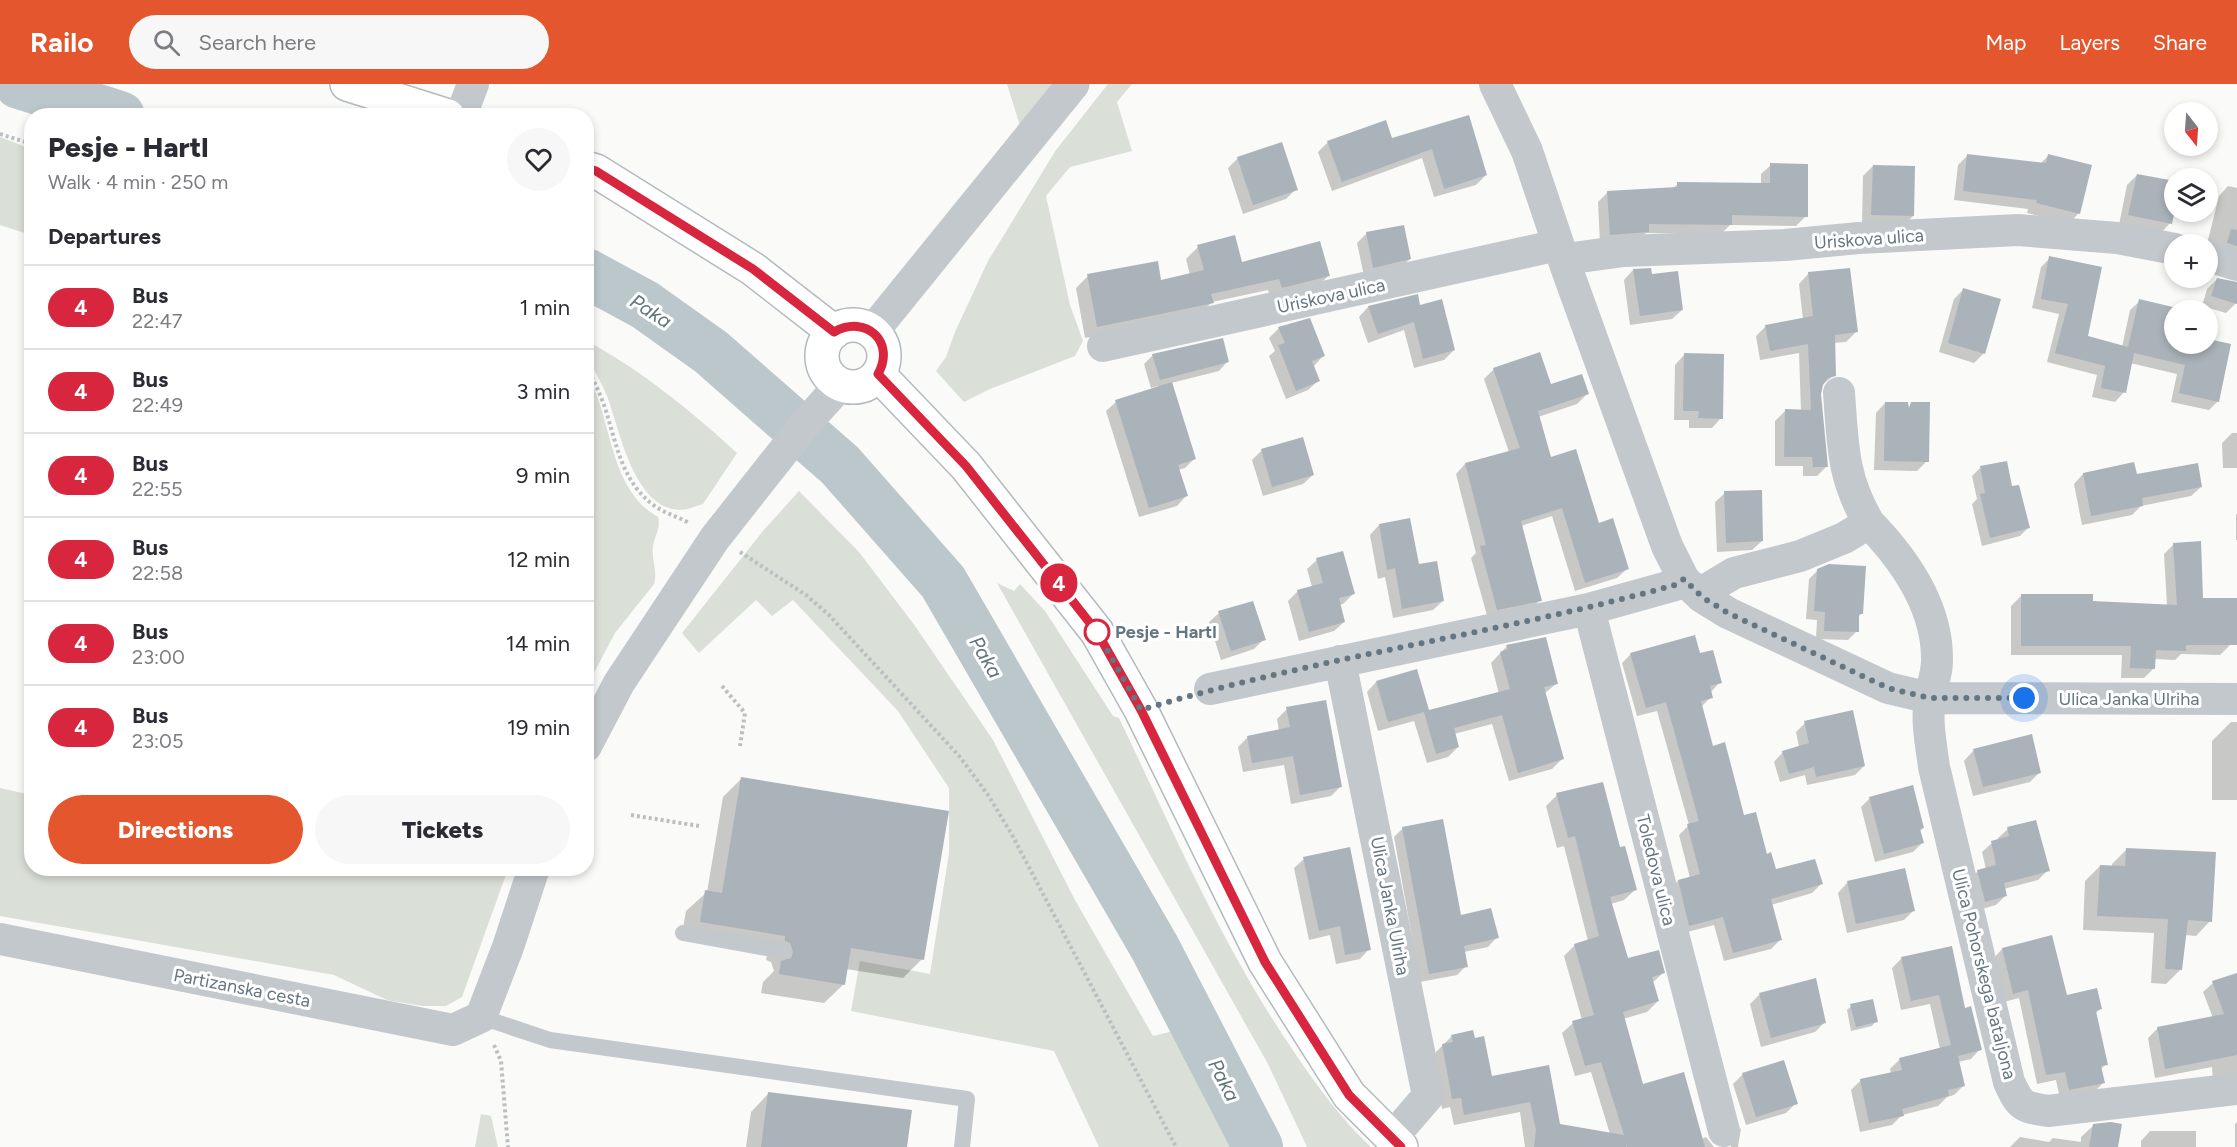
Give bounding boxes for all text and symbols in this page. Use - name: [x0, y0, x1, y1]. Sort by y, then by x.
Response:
- search box: [129, 15, 549, 69]
- text: Railo: [30, 25, 93, 59]
- icon: search: [150, 26, 183, 59]
- text: Search here: [198, 29, 316, 56]
- text: Map: [1986, 30, 2026, 55]
- text: Layers: [2059, 30, 2120, 55]
- text: Share: [2153, 30, 2207, 55]
- north arrow: [2164, 102, 2218, 156]
- map controls: [2164, 102, 2218, 354]
- button: heart: [507, 128, 570, 191]
- text: Pesje - Hartl: [48, 130, 209, 164]
- button: layers: [2164, 168, 2218, 222]
- text: Walk · 4 min · 250 m: [48, 170, 228, 194]
- text: Departures: [48, 223, 161, 250]
- street label: Uriskova ulica: [1813, 224, 1925, 254]
- button: +: [2164, 234, 2218, 288]
- street label: Uriskova ulica: [1275, 274, 1387, 318]
- text: Bus: [132, 282, 168, 309]
- water label: Paka: [626, 289, 676, 333]
- text: 1 min: [519, 294, 570, 321]
- text: 4: [74, 295, 88, 320]
- button: −: [2164, 300, 2218, 354]
- text: 22:47: [132, 309, 183, 333]
- text: Bus: [132, 366, 168, 393]
- text: 3 min: [516, 378, 570, 405]
- text: 4: [74, 379, 88, 404]
- text: 22:49: [132, 393, 183, 417]
- text: Bus: [132, 450, 168, 477]
- text: 9 min: [516, 462, 570, 489]
- text: 4: [74, 463, 88, 488]
- text: 22:55: [132, 477, 182, 501]
- text: Bus: [132, 534, 168, 561]
- text: 12 min: [507, 546, 570, 573]
- text: 4: [74, 547, 88, 572]
- text: 22:58: [132, 561, 183, 585]
- line badge: 4: [1040, 564, 1078, 602]
- text: 4: [1052, 571, 1066, 596]
- text: Bus: [132, 618, 168, 645]
- marker: Pesje - Hartl: [1084, 619, 1110, 645]
- place label: Pesje - Hartl: [1115, 621, 1217, 643]
- text: 14 min: [506, 630, 570, 657]
- text: 4: [74, 631, 88, 656]
- water label: Paka: [965, 632, 1008, 682]
- text: 23:00: [132, 645, 185, 669]
- your location: [2009, 683, 2039, 713]
- street label: Ulica Janka Ulriha: [2058, 688, 2200, 710]
- text: Bus: [132, 702, 168, 729]
- text: 19 min: [507, 714, 570, 741]
- text: 4: [74, 715, 88, 740]
- text: 23:05: [132, 729, 183, 753]
- button: Directions: [48, 795, 303, 864]
- button: Tickets: [315, 795, 570, 864]
- street label: Toledova ulica: [1632, 812, 1680, 928]
- street label: Ulica Janka Ulriha: [1366, 835, 1414, 977]
- street label: Ulica Pohorskega bataljona: [1947, 866, 2021, 1082]
- street label: Partizanska cesta: [172, 964, 312, 1012]
- water label: Paka: [1203, 1055, 1245, 1105]

